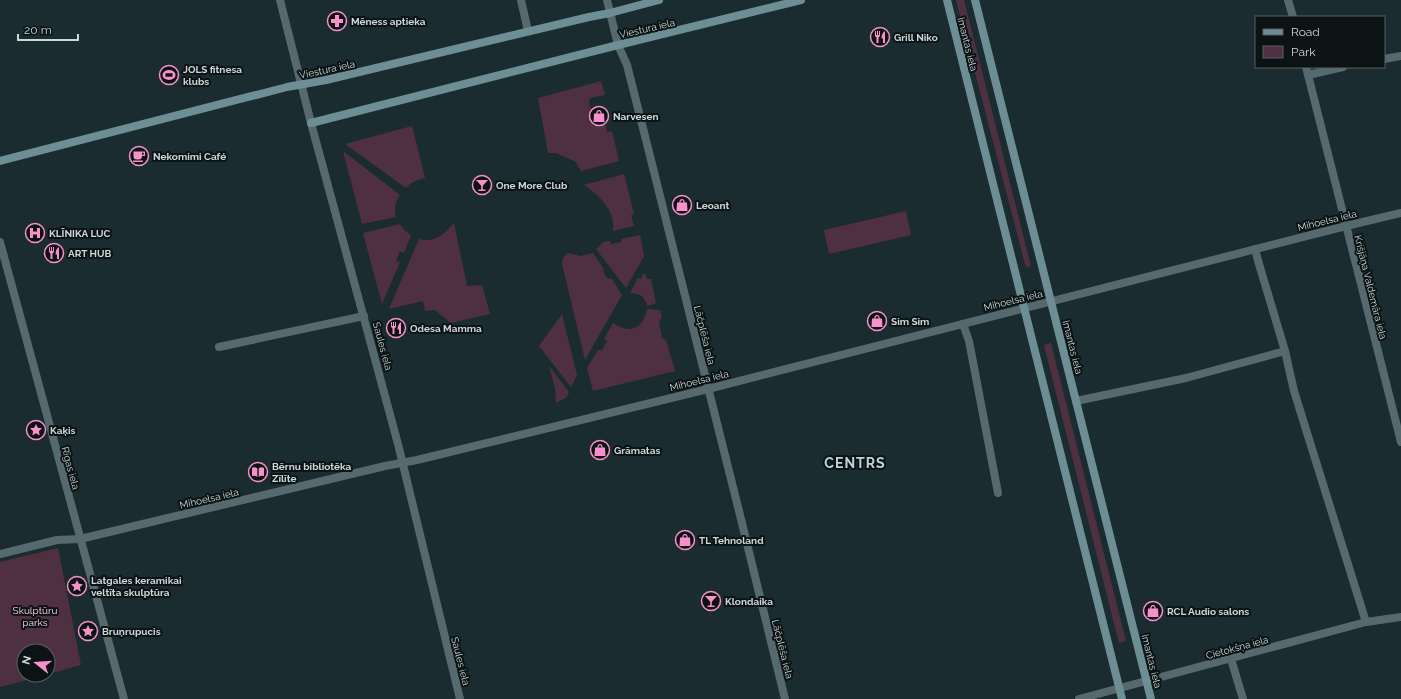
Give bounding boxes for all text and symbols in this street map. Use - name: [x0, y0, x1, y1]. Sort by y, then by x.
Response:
- pharmacy icon: Mēness aptieka: [326, 10, 348, 32]
- scale bar: [18, 16, 78, 42]
- place label: Mēness aptieka: [351, 16, 426, 27]
- street label: Imantas iela: [955, 16, 980, 72]
- legend: [1255, 16, 1385, 68]
- street label: Viestura iela: [618, 17, 676, 40]
- text: 20 m: [24, 23, 52, 37]
- text: Road: [1291, 25, 1320, 39]
- restaurant icon: Grill Niko: [869, 26, 891, 48]
- place label: Grill Niko: [894, 32, 938, 43]
- text: Park: [1291, 45, 1316, 59]
- street label: Viestura iela: [298, 58, 356, 81]
- sports icon: JOLS fitnesa klubs: [158, 64, 180, 86]
- place label: JOLS fitnesa klubs: [183, 64, 242, 87]
- shop icon: Narvesen: [588, 105, 610, 127]
- place label: Narvesen: [613, 111, 658, 122]
- cafe icon: Nekomimi Café: [128, 145, 150, 167]
- place label: Nekomimi Café: [153, 151, 226, 162]
- bar icon: One More Club: [471, 174, 493, 196]
- place label: One More Club: [496, 180, 568, 191]
- shop icon: Leoant: [671, 194, 693, 216]
- place label: Leoant: [696, 200, 730, 211]
- street label: Mihoelsa iela: [1296, 208, 1358, 233]
- hospital icon: KLĪNIKA LUC: [24, 222, 46, 244]
- place label: KLĪNIKA LUC: [49, 228, 111, 239]
- street label: Krišjāņa Valdemāra iela: [1352, 234, 1389, 340]
- restaurant icon: ART HUB: [43, 242, 65, 264]
- place label: ART HUB: [68, 248, 112, 259]
- street label: Mihoelsa iela: [982, 288, 1044, 313]
- street label: Lāčplēša iela: [692, 304, 717, 366]
- shop icon: Sim Sim: [866, 310, 888, 332]
- place label: Sim Sim: [891, 316, 929, 327]
- restaurant icon: Odesa Mamma: [385, 317, 407, 339]
- street label: Imantas iela: [1060, 319, 1085, 375]
- street label: Saules iela: [371, 321, 394, 372]
- place label: Odesa Mamma: [410, 323, 482, 334]
- street label: Mihoelsa iela: [668, 368, 730, 393]
- place icon: Kaķis: [25, 419, 47, 441]
- place label: Kaķis: [50, 425, 76, 436]
- shop icon: Grāmatas: [589, 439, 611, 461]
- place label: Grāmatas: [614, 445, 660, 456]
- street label: Rīgas iela: [60, 446, 82, 491]
- district label: CENTRS: [824, 455, 886, 471]
- library icon: Bērnu bibliotēka Zīlīte: [247, 461, 269, 483]
- place label: Bērnu bibliotēka Zīlīte: [272, 461, 352, 484]
- street label: Mihoelsa iela: [178, 486, 240, 511]
- shop icon: TL Tehnoland: [674, 529, 696, 551]
- place label: TL Tehnoland: [699, 535, 764, 546]
- place icon: Latgales keramikai veltīta skulptūra: [66, 575, 88, 597]
- place label: Latgales keramikai veltīta skulptūra: [91, 575, 181, 598]
- bar icon: Klondaika: [700, 590, 722, 612]
- place label: Klondaika: [725, 596, 773, 607]
- shop icon: RCL Audio salons: [1142, 600, 1164, 622]
- park label: Skulptūru parks: [13, 605, 57, 628]
- place label: RCL Audio salons: [1167, 606, 1249, 617]
- street label: Lāčplēša iela: [770, 618, 795, 680]
- place icon: Bruņrupucis: [77, 620, 99, 642]
- place label: Bruņrupucis: [102, 626, 161, 637]
- street label: Imantas iela: [1139, 633, 1164, 689]
- street label: Cietokšņa iela: [1205, 634, 1270, 661]
- street label: Saules iela: [449, 636, 472, 687]
- north arrow: [16, 643, 56, 683]
- text: N: [19, 654, 34, 666]

